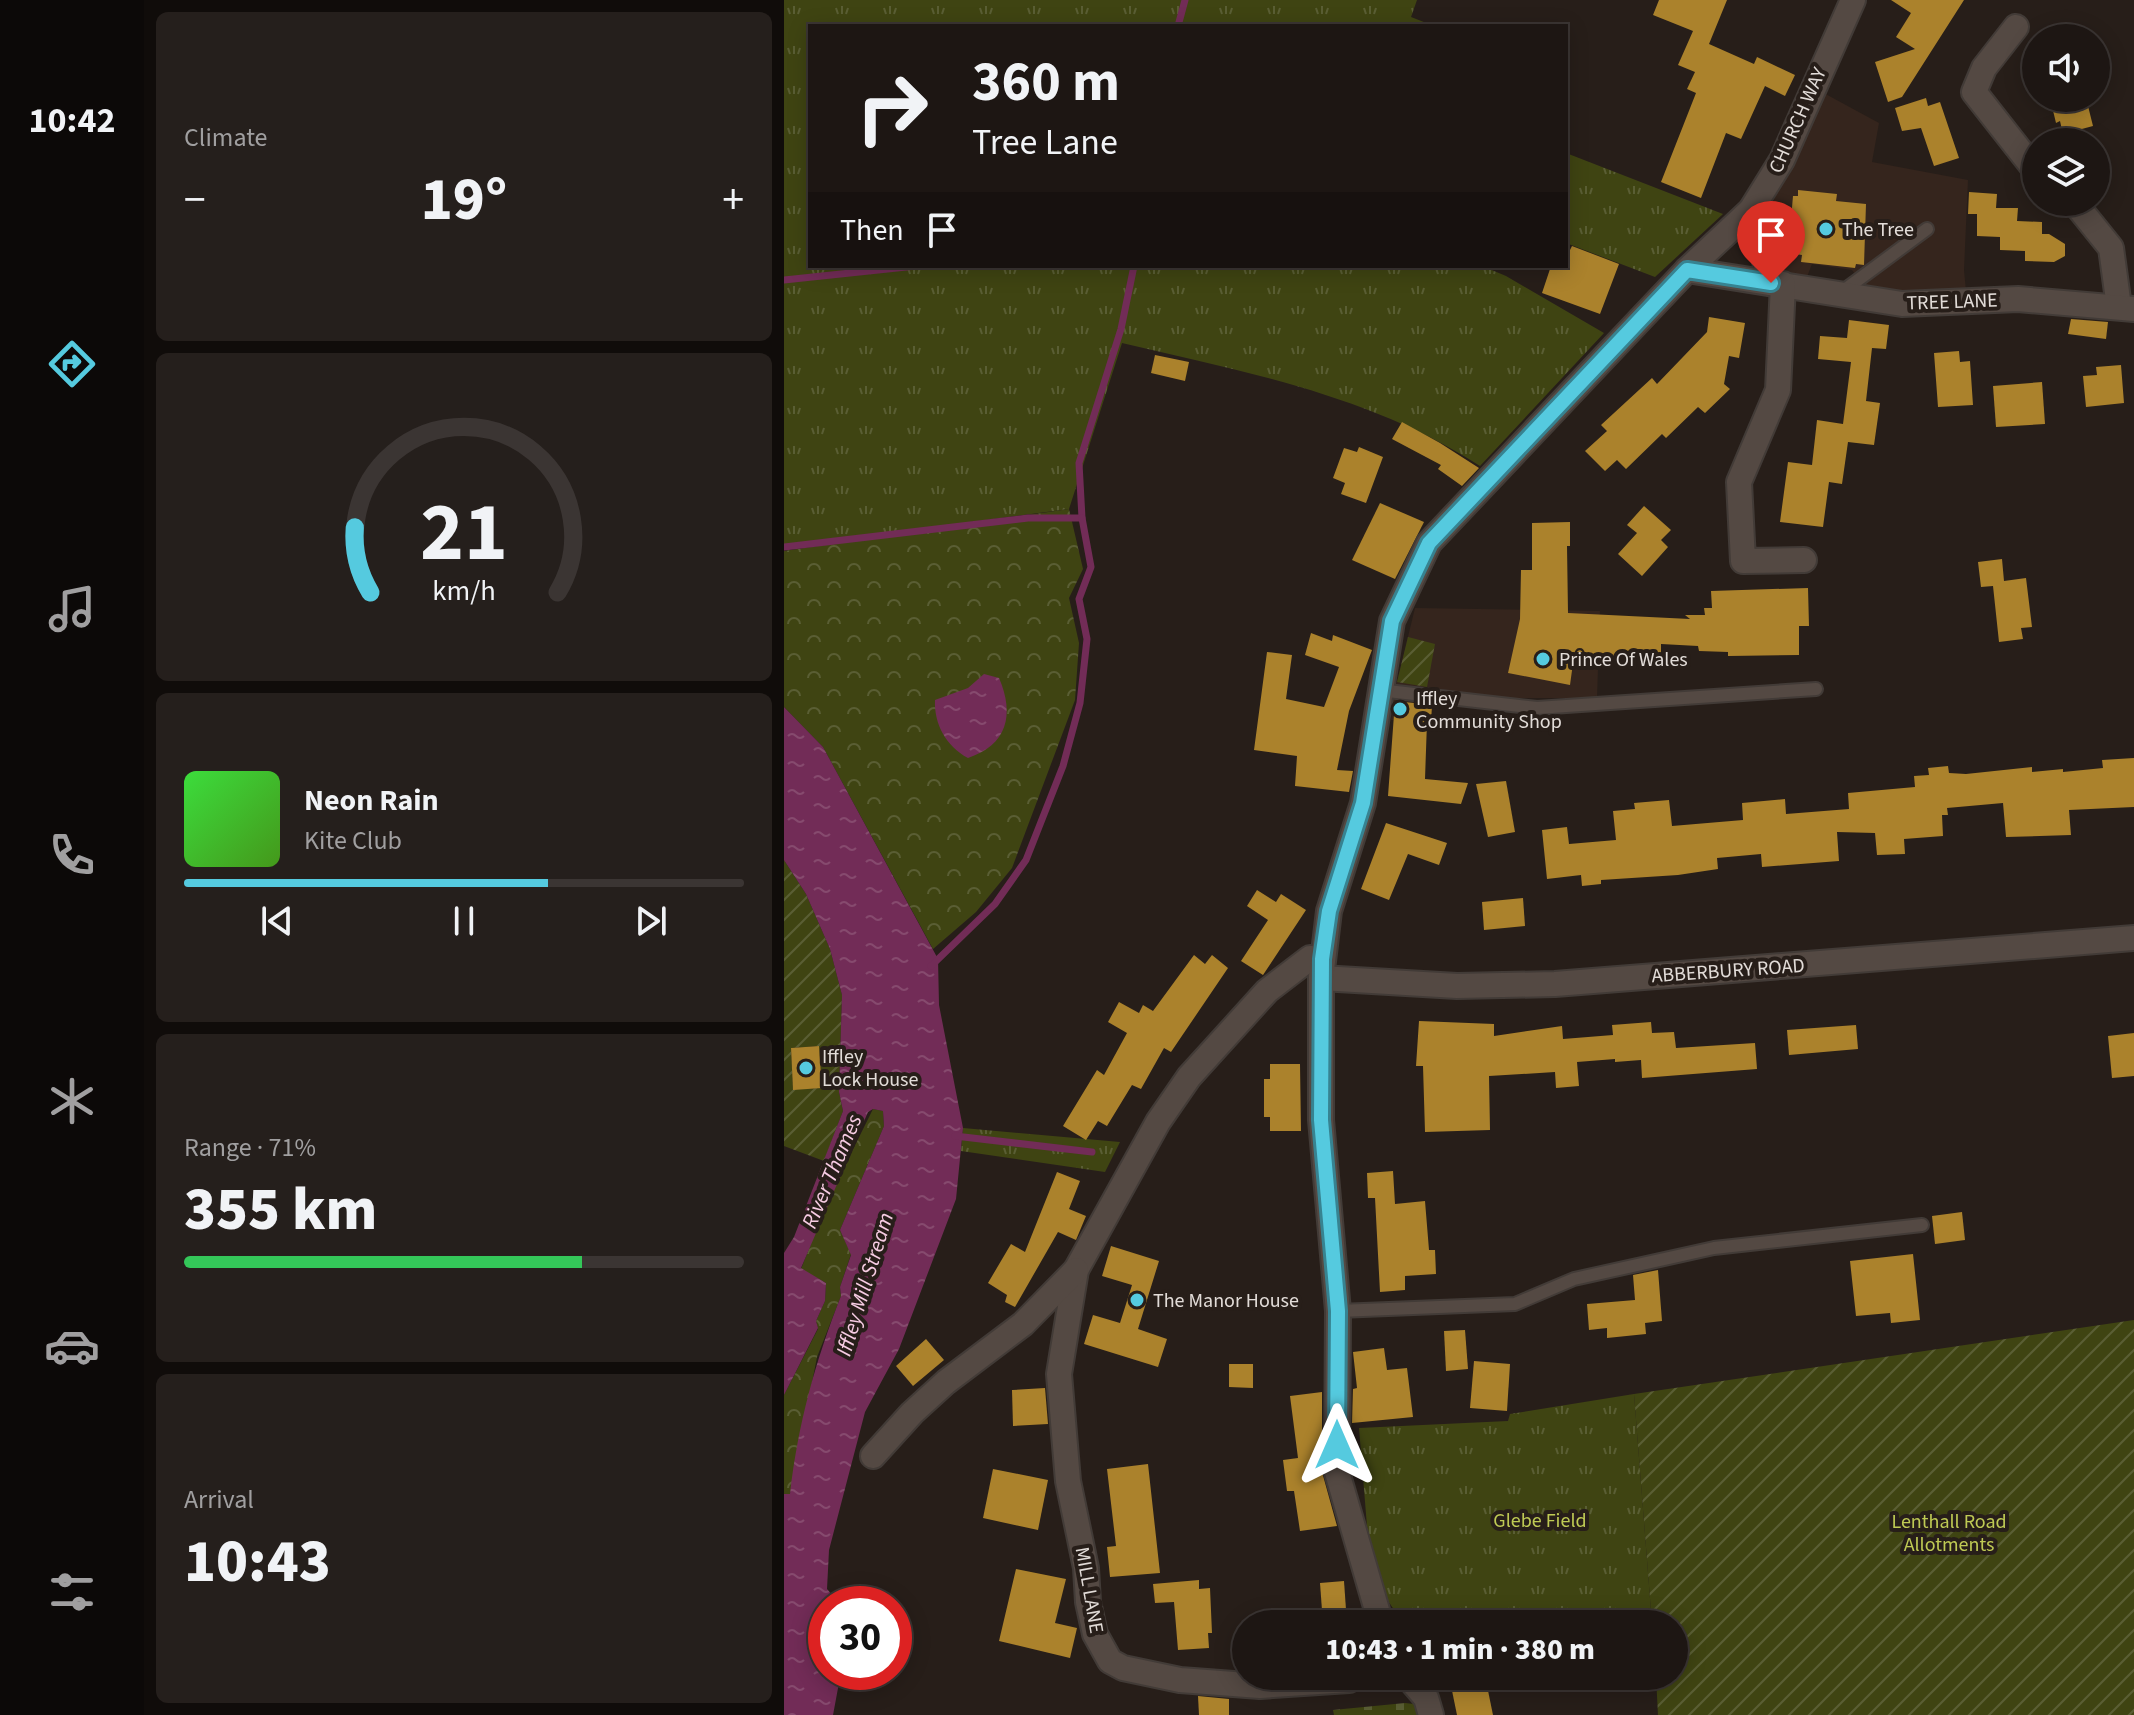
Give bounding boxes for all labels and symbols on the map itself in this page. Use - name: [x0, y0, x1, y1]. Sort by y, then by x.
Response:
- street label: CHURCH WAY: [1762, 63, 1834, 178]
- pin: [1737, 201, 1805, 283]
- place label: The Tree: [1842, 216, 1914, 244]
- marker: The Tree: [1817, 220, 1835, 238]
- street label: TREE LANE: [1906, 286, 1998, 318]
- place label: Prince Of Wales: [1559, 646, 1688, 674]
- marker: Prince Of Wales: [1534, 650, 1552, 668]
- place label: Iffley Community Shop: [1416, 685, 1562, 736]
- marker: Iffley Community Shop: [1391, 700, 1409, 718]
- street label: ABBERBURY ROAD: [1651, 952, 1806, 990]
- place label: Iffley Lock House: [822, 1043, 918, 1094]
- marker: Iffley Lock House: [797, 1059, 815, 1077]
- water label: River Thames: [794, 1109, 870, 1233]
- water label: Iffley Mill Stream: [828, 1208, 902, 1360]
- place label: The Manor House: [1153, 1287, 1299, 1315]
- marker: The Manor House: [1128, 1291, 1146, 1309]
- position arrow: [1295, 1403, 1379, 1487]
- park label: Glebe Field: [1493, 1507, 1587, 1535]
- park label: Lenthall Road Allotments: [1891, 1508, 2007, 1559]
- street label: MILL LANE: [1068, 1545, 1110, 1636]
- speed limit sign: 30: [808, 1586, 912, 1690]

